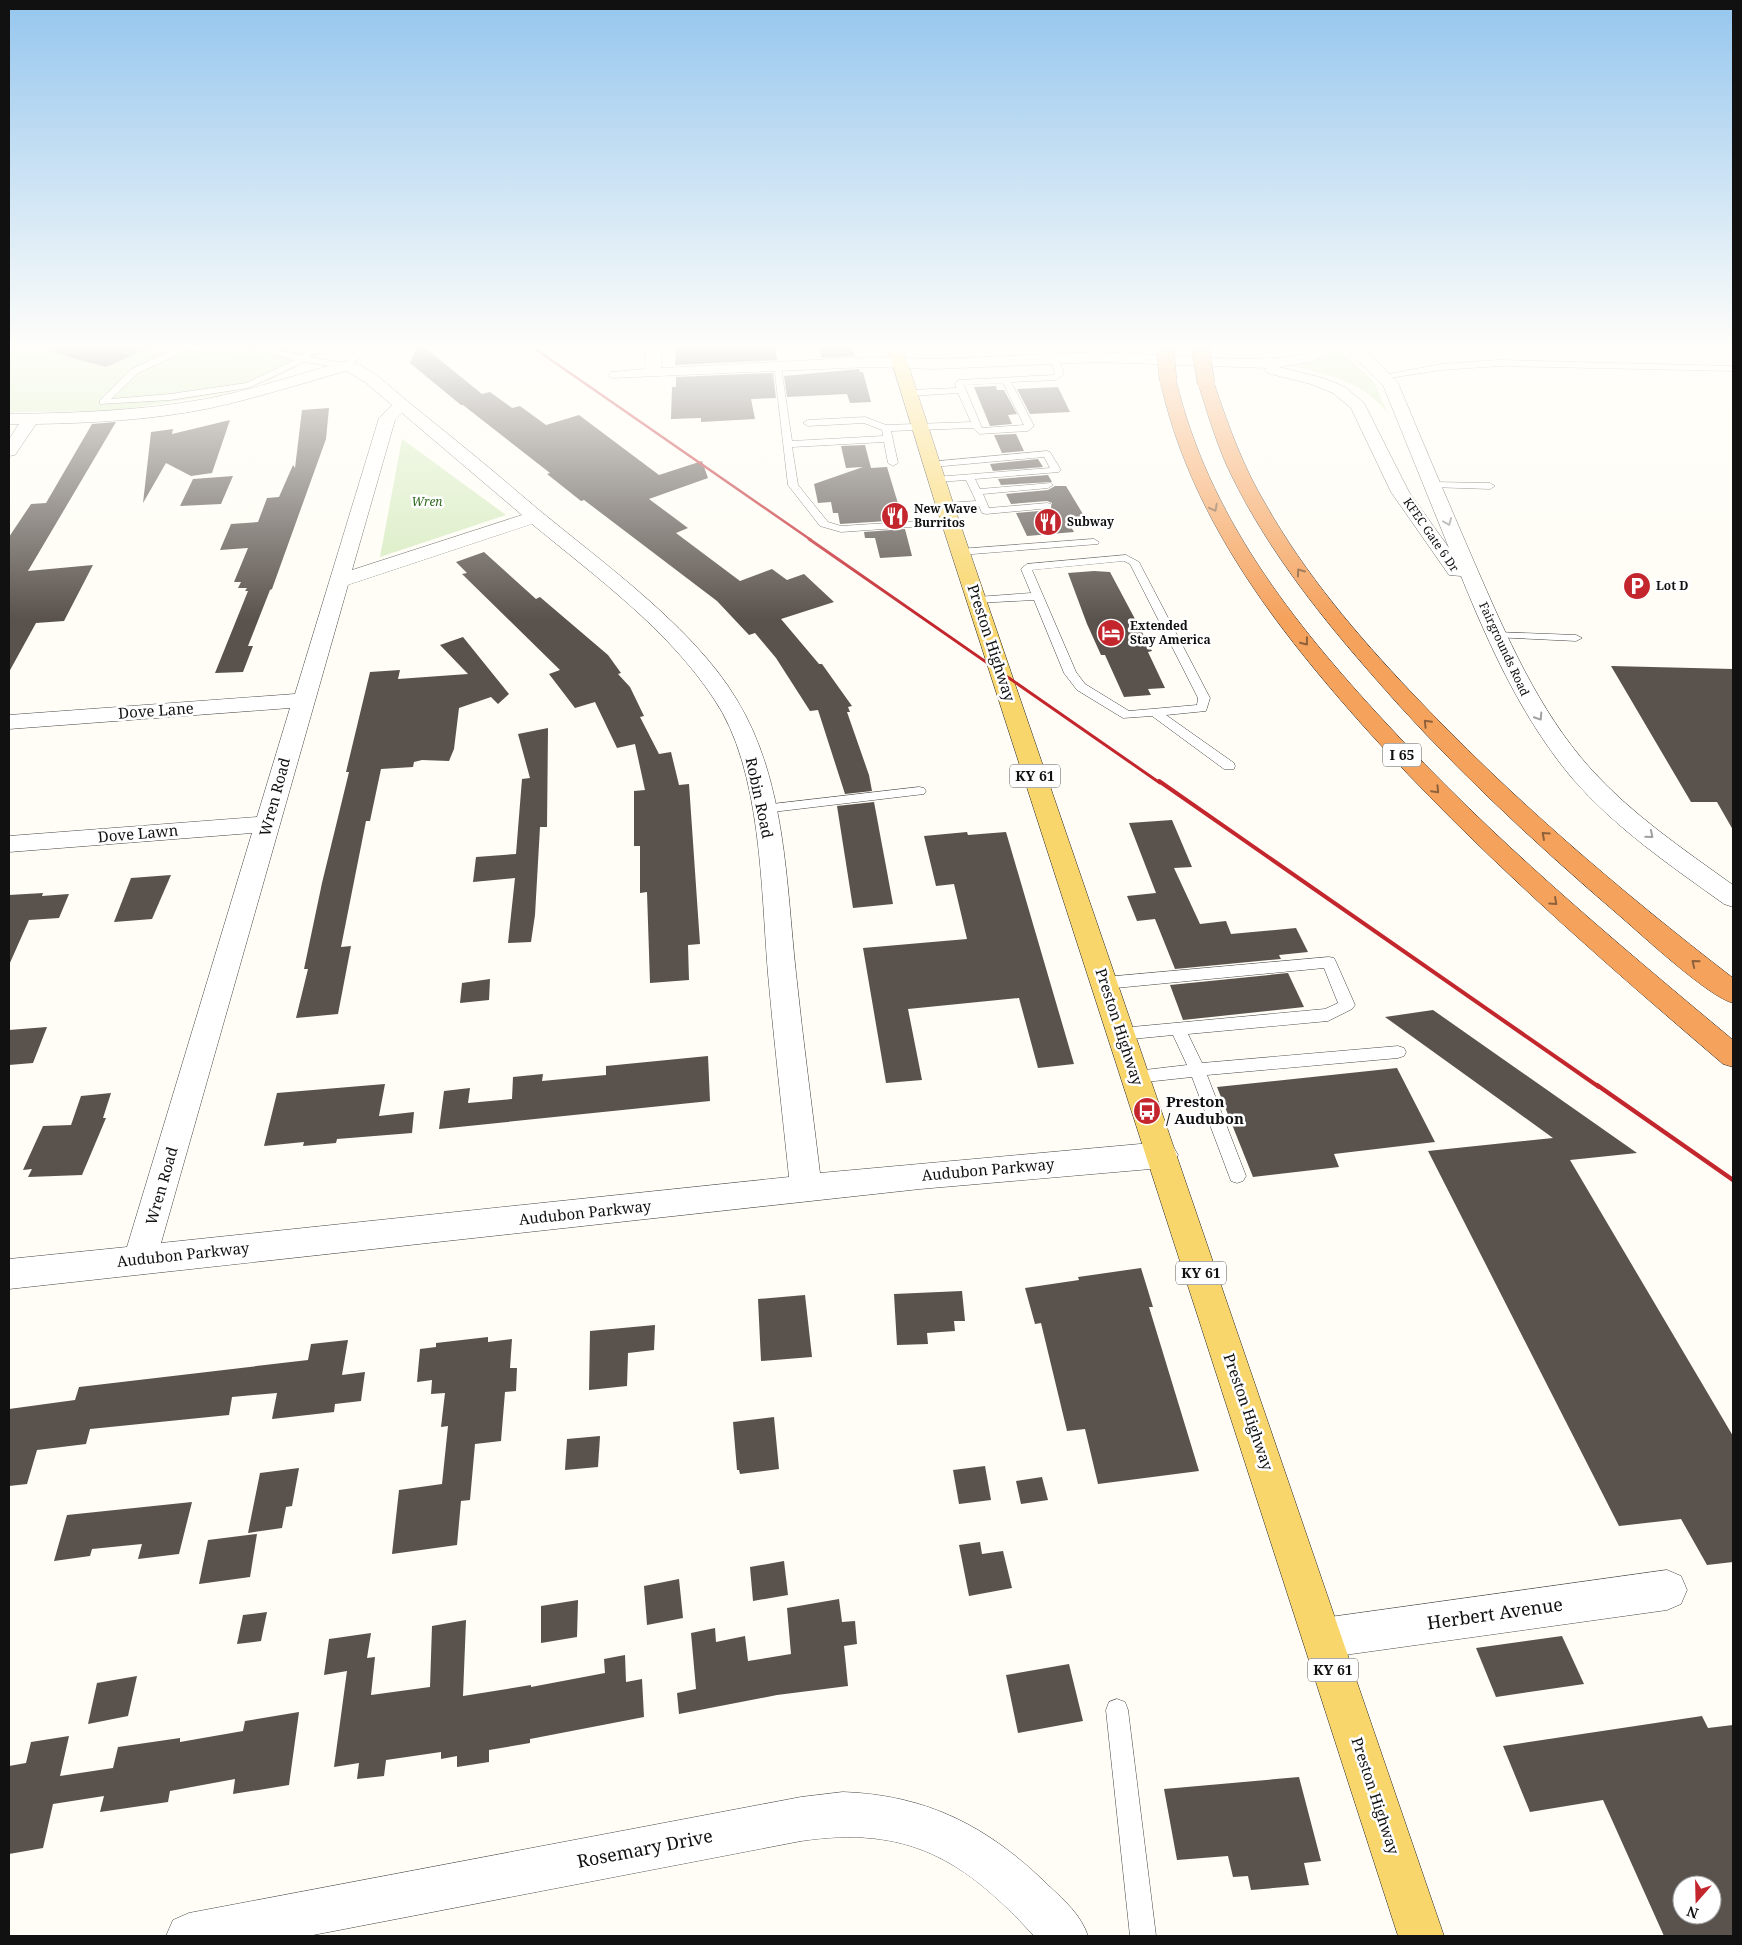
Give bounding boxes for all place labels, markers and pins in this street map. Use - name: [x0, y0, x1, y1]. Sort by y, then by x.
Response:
- place label: New Wave Burritos: [914, 500, 977, 531]
- restaurant icon: New Wave Burritos: [880, 501, 910, 531]
- restaurant icon: Subway: [1033, 507, 1063, 537]
- place label: Subway: [1067, 513, 1114, 530]
- parking icon: Lot D: [1622, 571, 1652, 601]
- place label: Lot D: [1656, 577, 1688, 594]
- place label: Extended Stay America: [1130, 617, 1211, 648]
- hotel icon: Extended Stay America: [1096, 618, 1126, 648]
- place label: Preston / Audubon: [1166, 1091, 1244, 1128]
- bus stop icon: Preston / Audubon: [1132, 1096, 1162, 1126]

